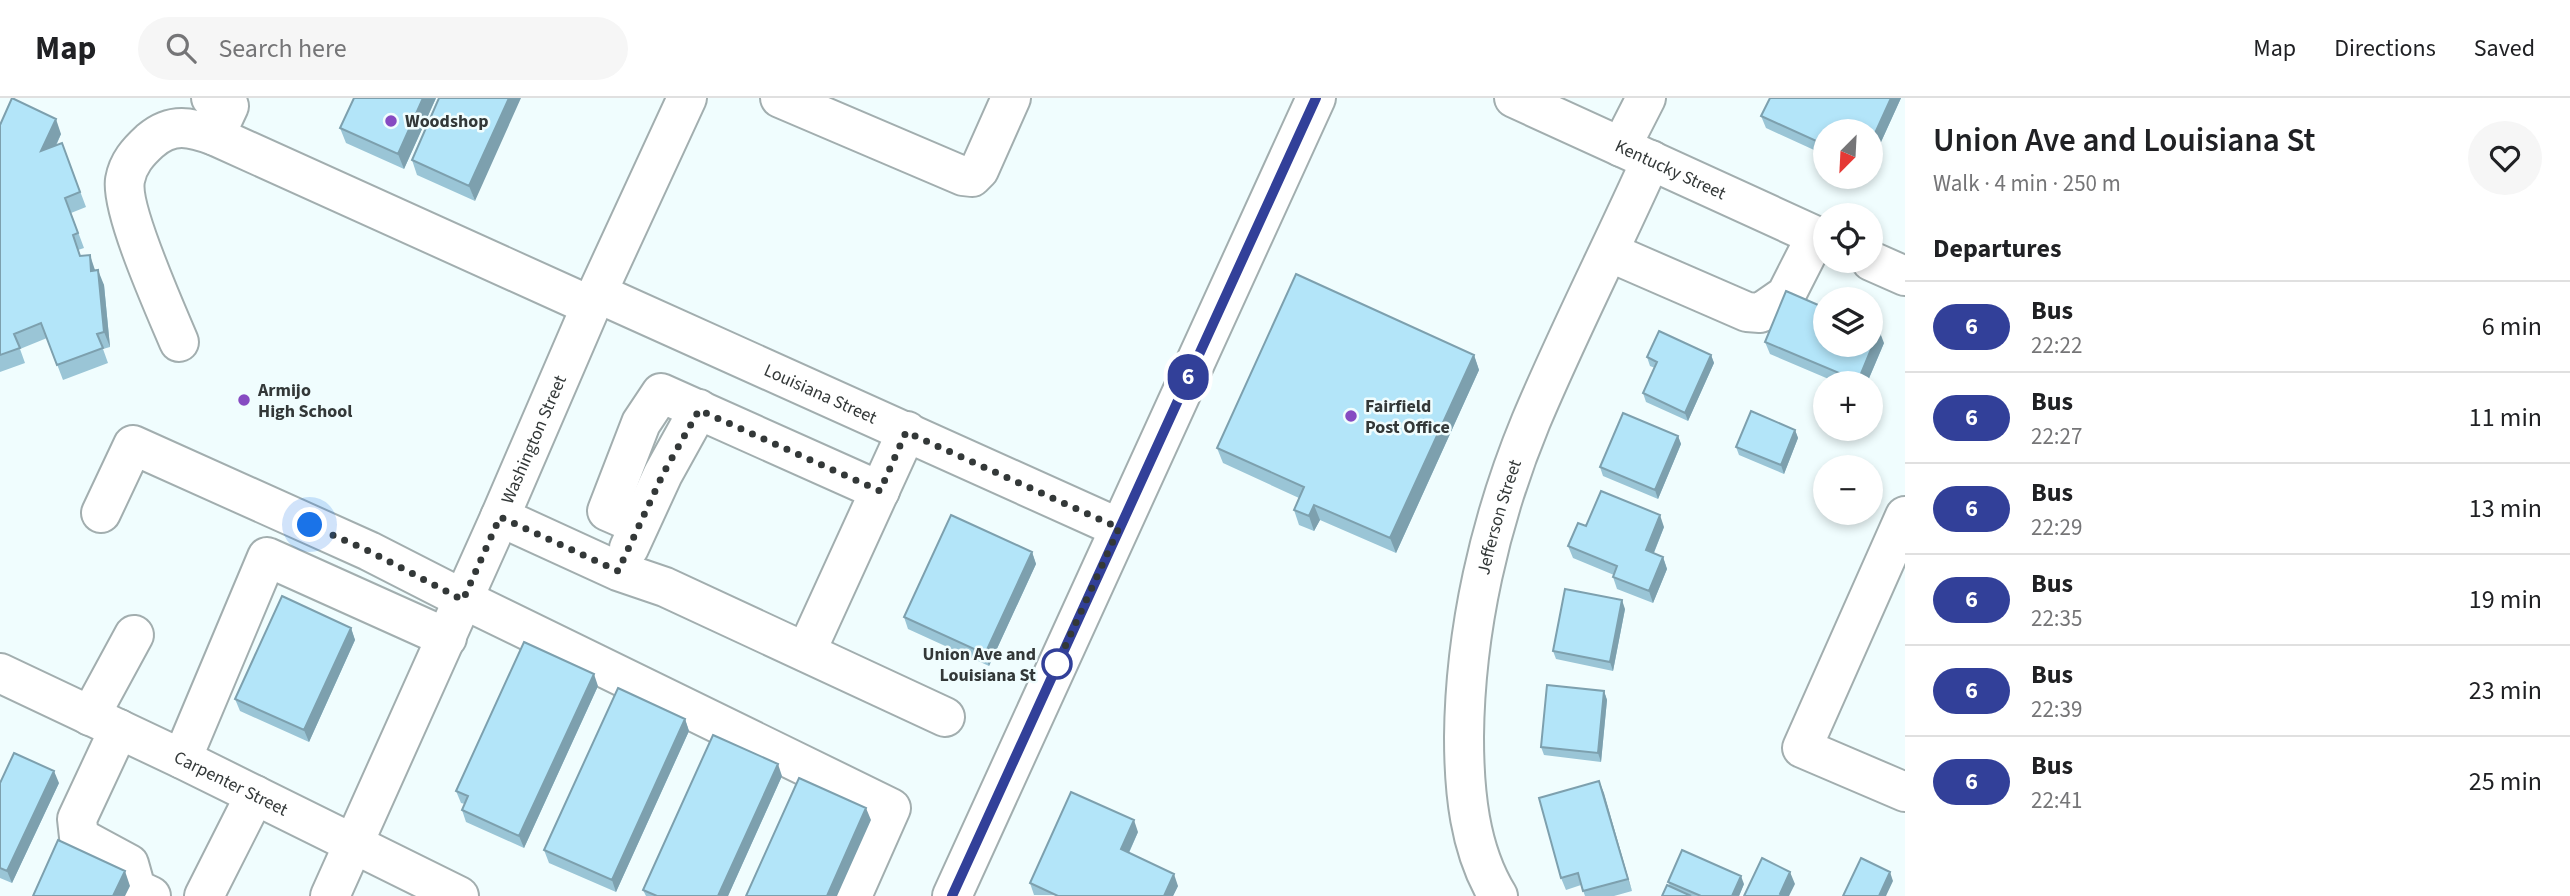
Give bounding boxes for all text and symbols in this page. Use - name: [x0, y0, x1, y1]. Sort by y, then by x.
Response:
- search box: [138, 17, 628, 80]
- text: Map: [35, 25, 96, 72]
- icon: search: [162, 29, 200, 67]
- text: Search here: [218, 30, 347, 67]
- text: Map: [2253, 31, 2296, 66]
- text: Directions: [2334, 31, 2436, 66]
- text: Saved: [2474, 31, 2535, 66]
- place label: Woodshop: [405, 109, 488, 134]
- marker: Woodshop: [383, 113, 399, 129]
- text: Union Ave and Louisiana St: [1933, 117, 2315, 164]
- north arrow: [1813, 119, 1883, 189]
- map controls: [1813, 119, 1883, 525]
- button: heart: [2468, 121, 2542, 195]
- street label: Kentucky Street: [1611, 133, 1730, 206]
- text: Walk · 4 min · 250 m: [1933, 167, 2121, 200]
- button: locate: [1813, 203, 1883, 273]
- text: Departures: [1933, 230, 2061, 267]
- button: layers: [1813, 287, 1883, 357]
- text: Bus: [2031, 292, 2073, 329]
- text: 6 min: [2482, 308, 2542, 345]
- text: 6: [1965, 309, 1978, 344]
- text: 22:22: [2031, 329, 2082, 362]
- line badge: 6: [1165, 354, 1211, 400]
- street label: Louisiana Street: [760, 357, 881, 430]
- text: 6: [1182, 359, 1194, 394]
- street label: Washington Street: [495, 371, 572, 508]
- button: +: [1813, 371, 1883, 441]
- place label: Armijo High School: [257, 378, 352, 424]
- text: Bus: [2031, 383, 2073, 420]
- marker: Armijo High School: [236, 392, 252, 408]
- place label: Fairfield Post Office: [1365, 394, 1450, 440]
- text: 11 min: [2469, 399, 2542, 436]
- text: 6: [1965, 400, 1978, 435]
- marker: Fairfield Post Office: [1343, 408, 1359, 424]
- text: 22:27: [2031, 420, 2082, 453]
- button: −: [1813, 455, 1883, 525]
- street label: Jefferson Street: [1471, 456, 1528, 577]
- text: Bus: [2031, 474, 2073, 511]
- text: 13 min: [2469, 490, 2542, 527]
- text: 6: [1965, 491, 1978, 526]
- your location: [292, 507, 327, 542]
- text: 22:29: [2031, 511, 2082, 544]
- text: Bus: [2031, 565, 2073, 602]
- text: 19 min: [2469, 581, 2542, 618]
- text: 6: [1965, 582, 1978, 617]
- text: 22:35: [2031, 602, 2082, 635]
- place label: Union Ave and Louisiana St: [923, 642, 1036, 688]
- marker: Union Ave and Louisiana St: [1042, 649, 1072, 679]
- text: Bus: [2031, 656, 2073, 693]
- text: 23 min: [2469, 672, 2542, 709]
- text: 6: [1965, 673, 1978, 708]
- text: 22:39: [2031, 693, 2082, 726]
- street label: Carpenter Street: [170, 745, 292, 822]
- text: Bus: [2031, 747, 2073, 784]
- text: 25 min: [2469, 763, 2542, 800]
- text: 6: [1965, 764, 1978, 799]
- text: 22:41: [2031, 784, 2082, 817]

